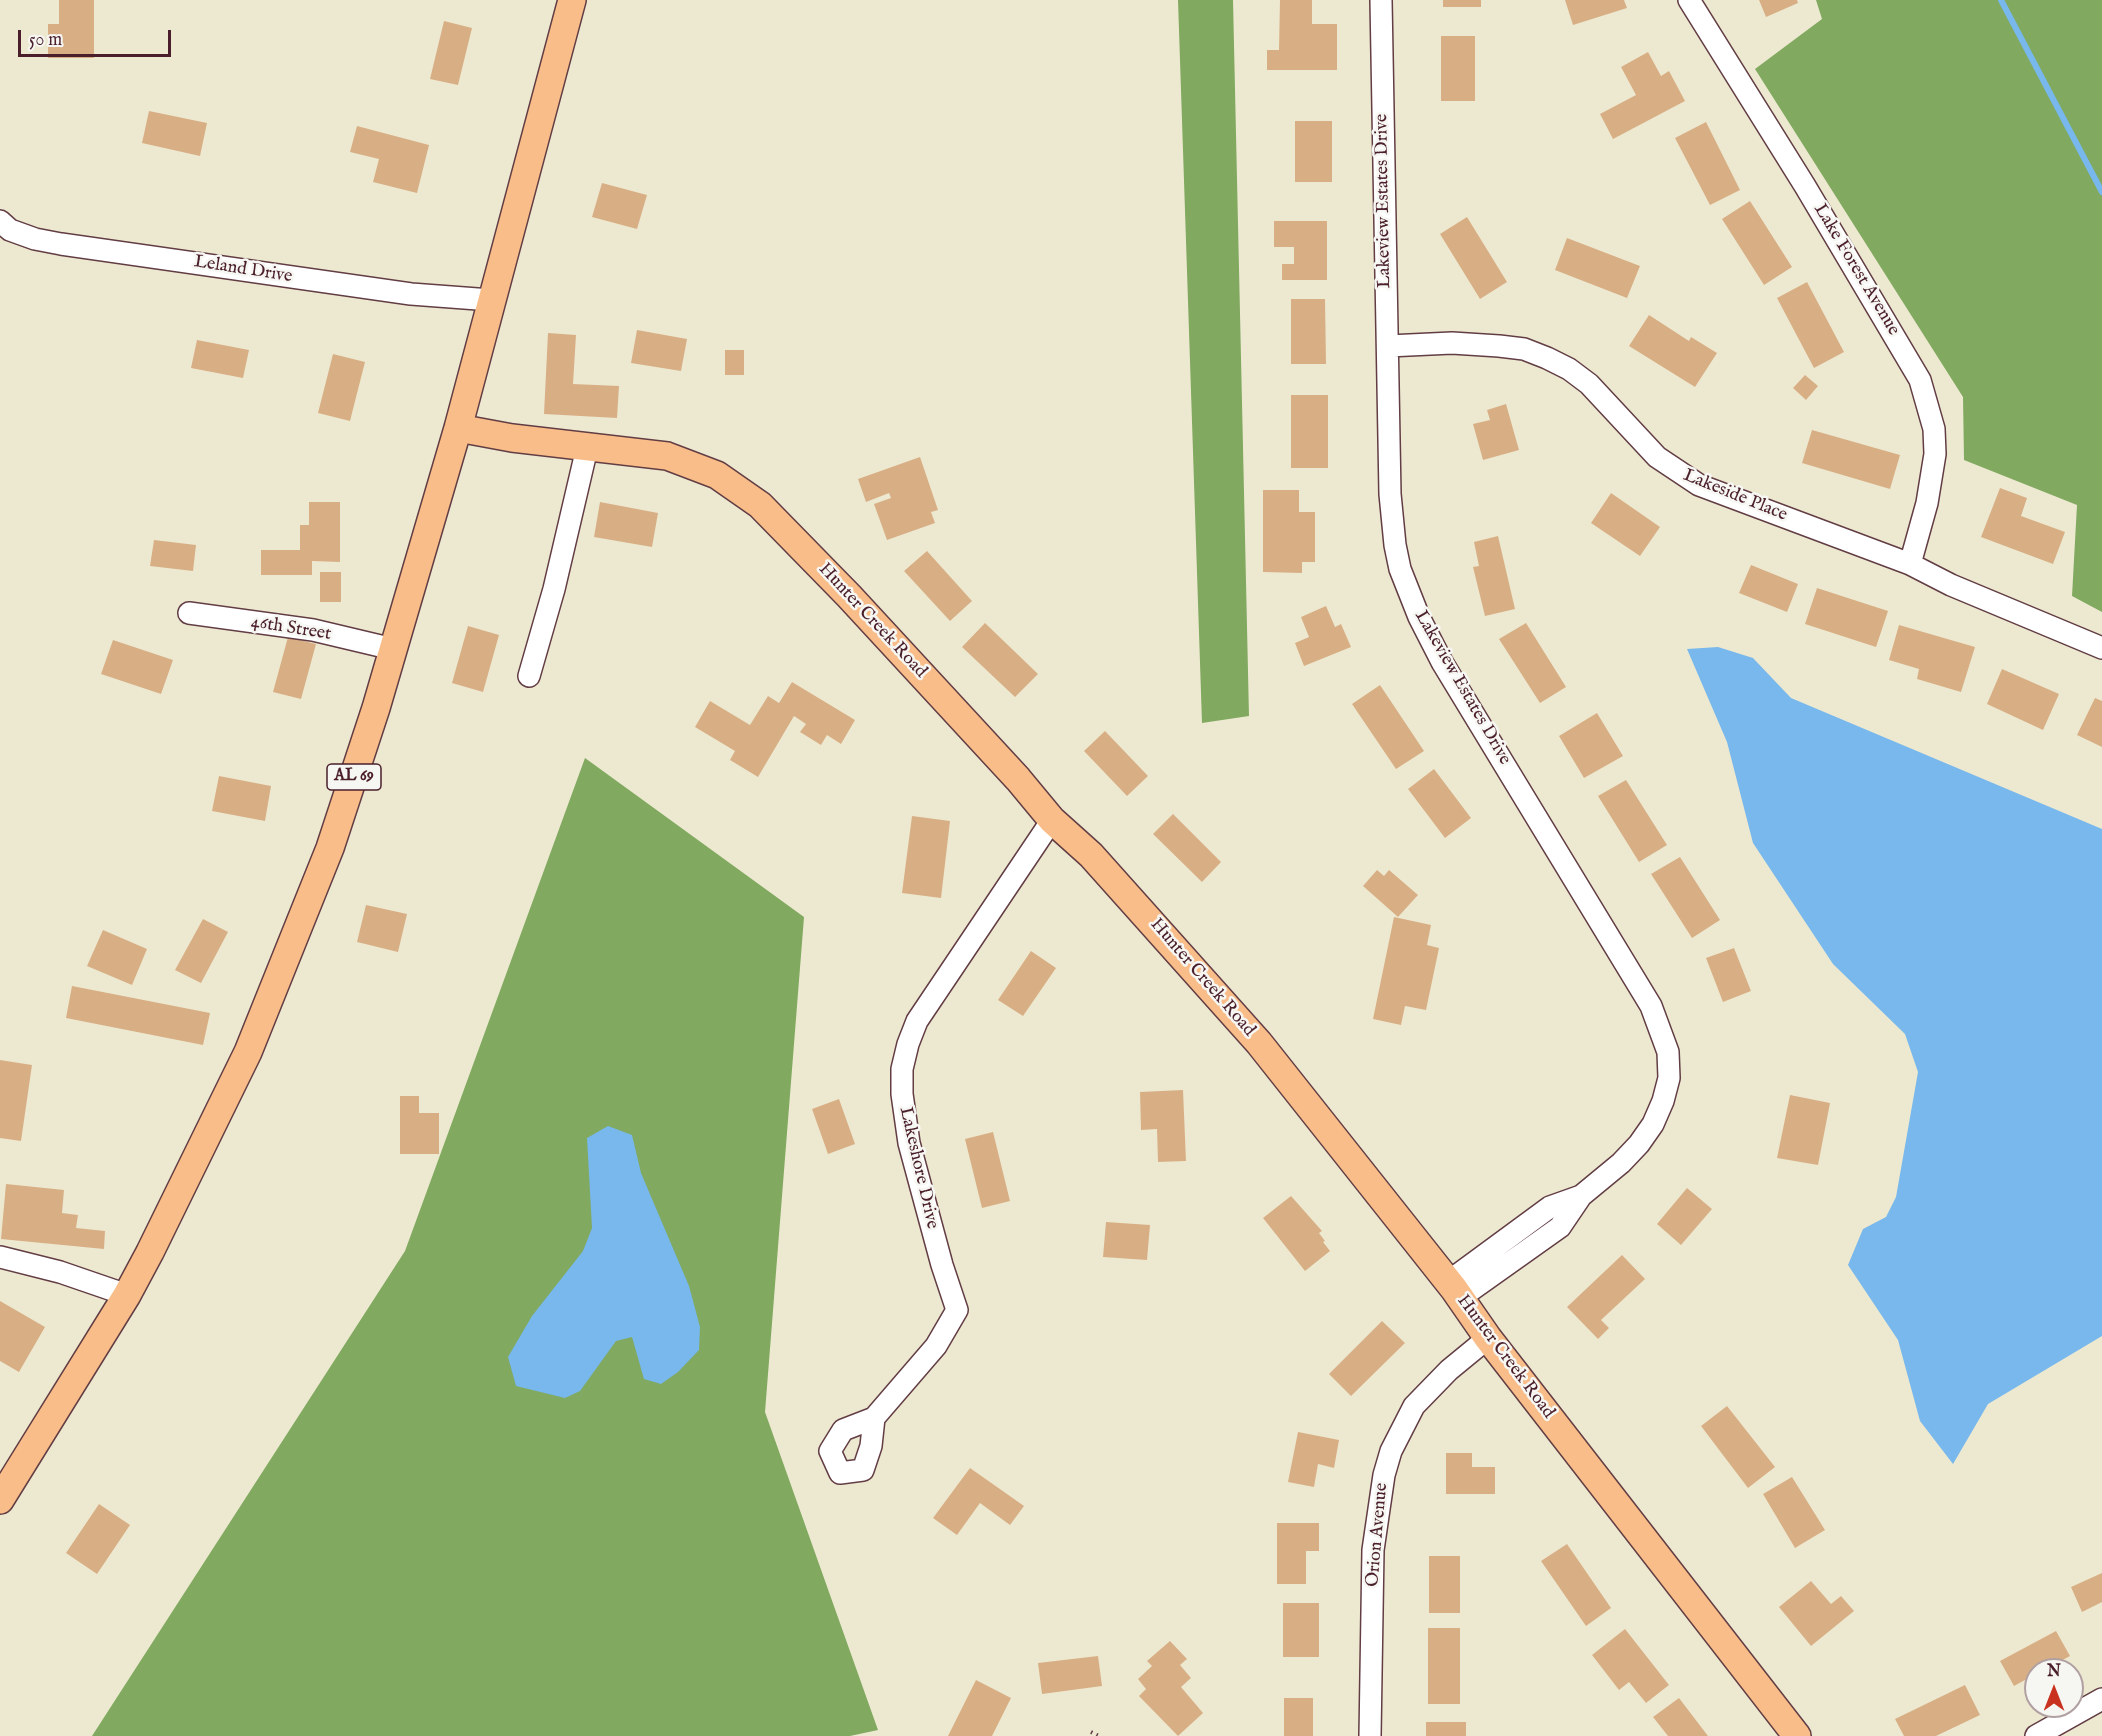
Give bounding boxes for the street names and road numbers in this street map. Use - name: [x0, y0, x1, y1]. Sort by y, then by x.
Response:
- street label: Lakeview Estates Drive: [1372, 114, 1396, 288]
- street label: Lake Forest Avenue: [1808, 200, 1904, 340]
- street label: Leland Drive: [192, 252, 294, 288]
- street label: Lakeside Place: [1680, 465, 1790, 527]
- street label: Hunter Creek Road: [813, 559, 931, 683]
- street label: Lakeview Estates Drive: [1409, 607, 1515, 769]
- street label: 46th Street: [249, 612, 333, 646]
- road number: AL 69: [327, 764, 381, 790]
- street label: Hunter Creek Road: [1145, 915, 1259, 1041]
- street label: Lakeshore Drive: [893, 1105, 943, 1231]
- street label: Hunter Creek Road: [1451, 1291, 1559, 1423]
- street label: Orion Avenue: [1363, 1482, 1393, 1588]

